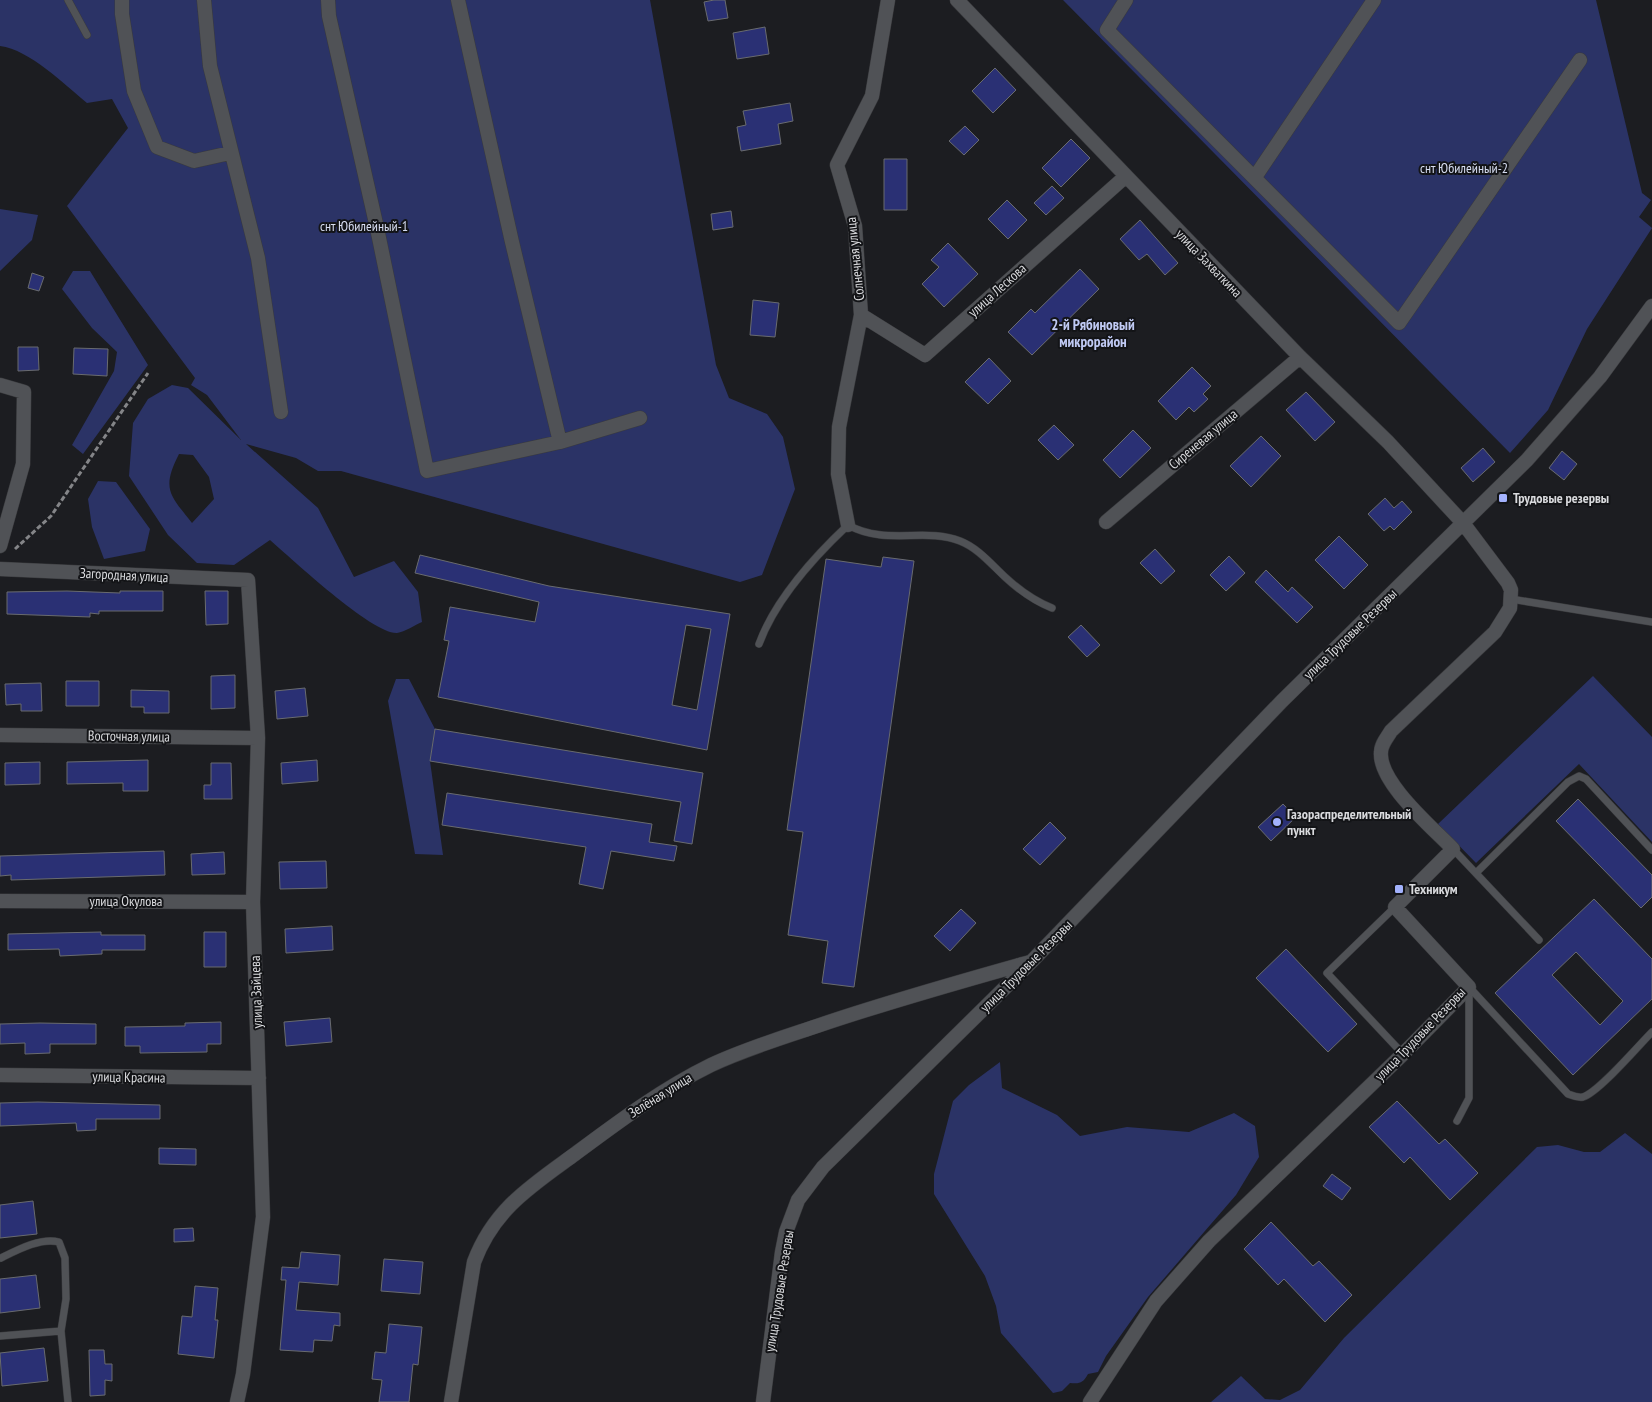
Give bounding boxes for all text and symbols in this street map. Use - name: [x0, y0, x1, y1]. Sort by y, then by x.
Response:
- park label: снт Юбилейный-2: [1420, 159, 1508, 177]
- street label: Солнечная улица: [842, 216, 868, 302]
- park label: снт Юбилейный-1: [320, 217, 408, 235]
- street label: улица Захваткина: [1172, 225, 1246, 301]
- street label: улица Лескова: [964, 259, 1030, 321]
- district label: 2-й Рябиновый микрорайон: [1051, 315, 1135, 351]
- street label: Сиреневая улица: [1165, 405, 1241, 473]
- place label: Трудовые резервы: [1513, 489, 1609, 507]
- marker: Трудовые резервы: [1497, 492, 1509, 504]
- street label: Загородная улица: [79, 564, 169, 586]
- street label: улица Трудовые Резервы: [1299, 585, 1401, 683]
- street label: Восточная улица: [88, 726, 170, 746]
- place label: Газораспределительный пункт: [1287, 805, 1411, 839]
- marker: Газораспределительный пункт: [1271, 816, 1283, 828]
- place label: Техникум: [1409, 880, 1458, 898]
- marker: Техникум: [1393, 883, 1405, 895]
- street label: улица Окулова: [90, 892, 162, 910]
- street label: улица Трудовые Резервы: [976, 916, 1076, 1016]
- street label: улица Зайцева: [246, 955, 266, 1029]
- street label: улица Трудовые Резервы: [1371, 983, 1469, 1085]
- street label: улица Красина: [92, 1067, 166, 1087]
- street label: Зелёная улица: [625, 1068, 695, 1122]
- street label: улица Трудовые Резервы: [760, 1229, 798, 1353]

